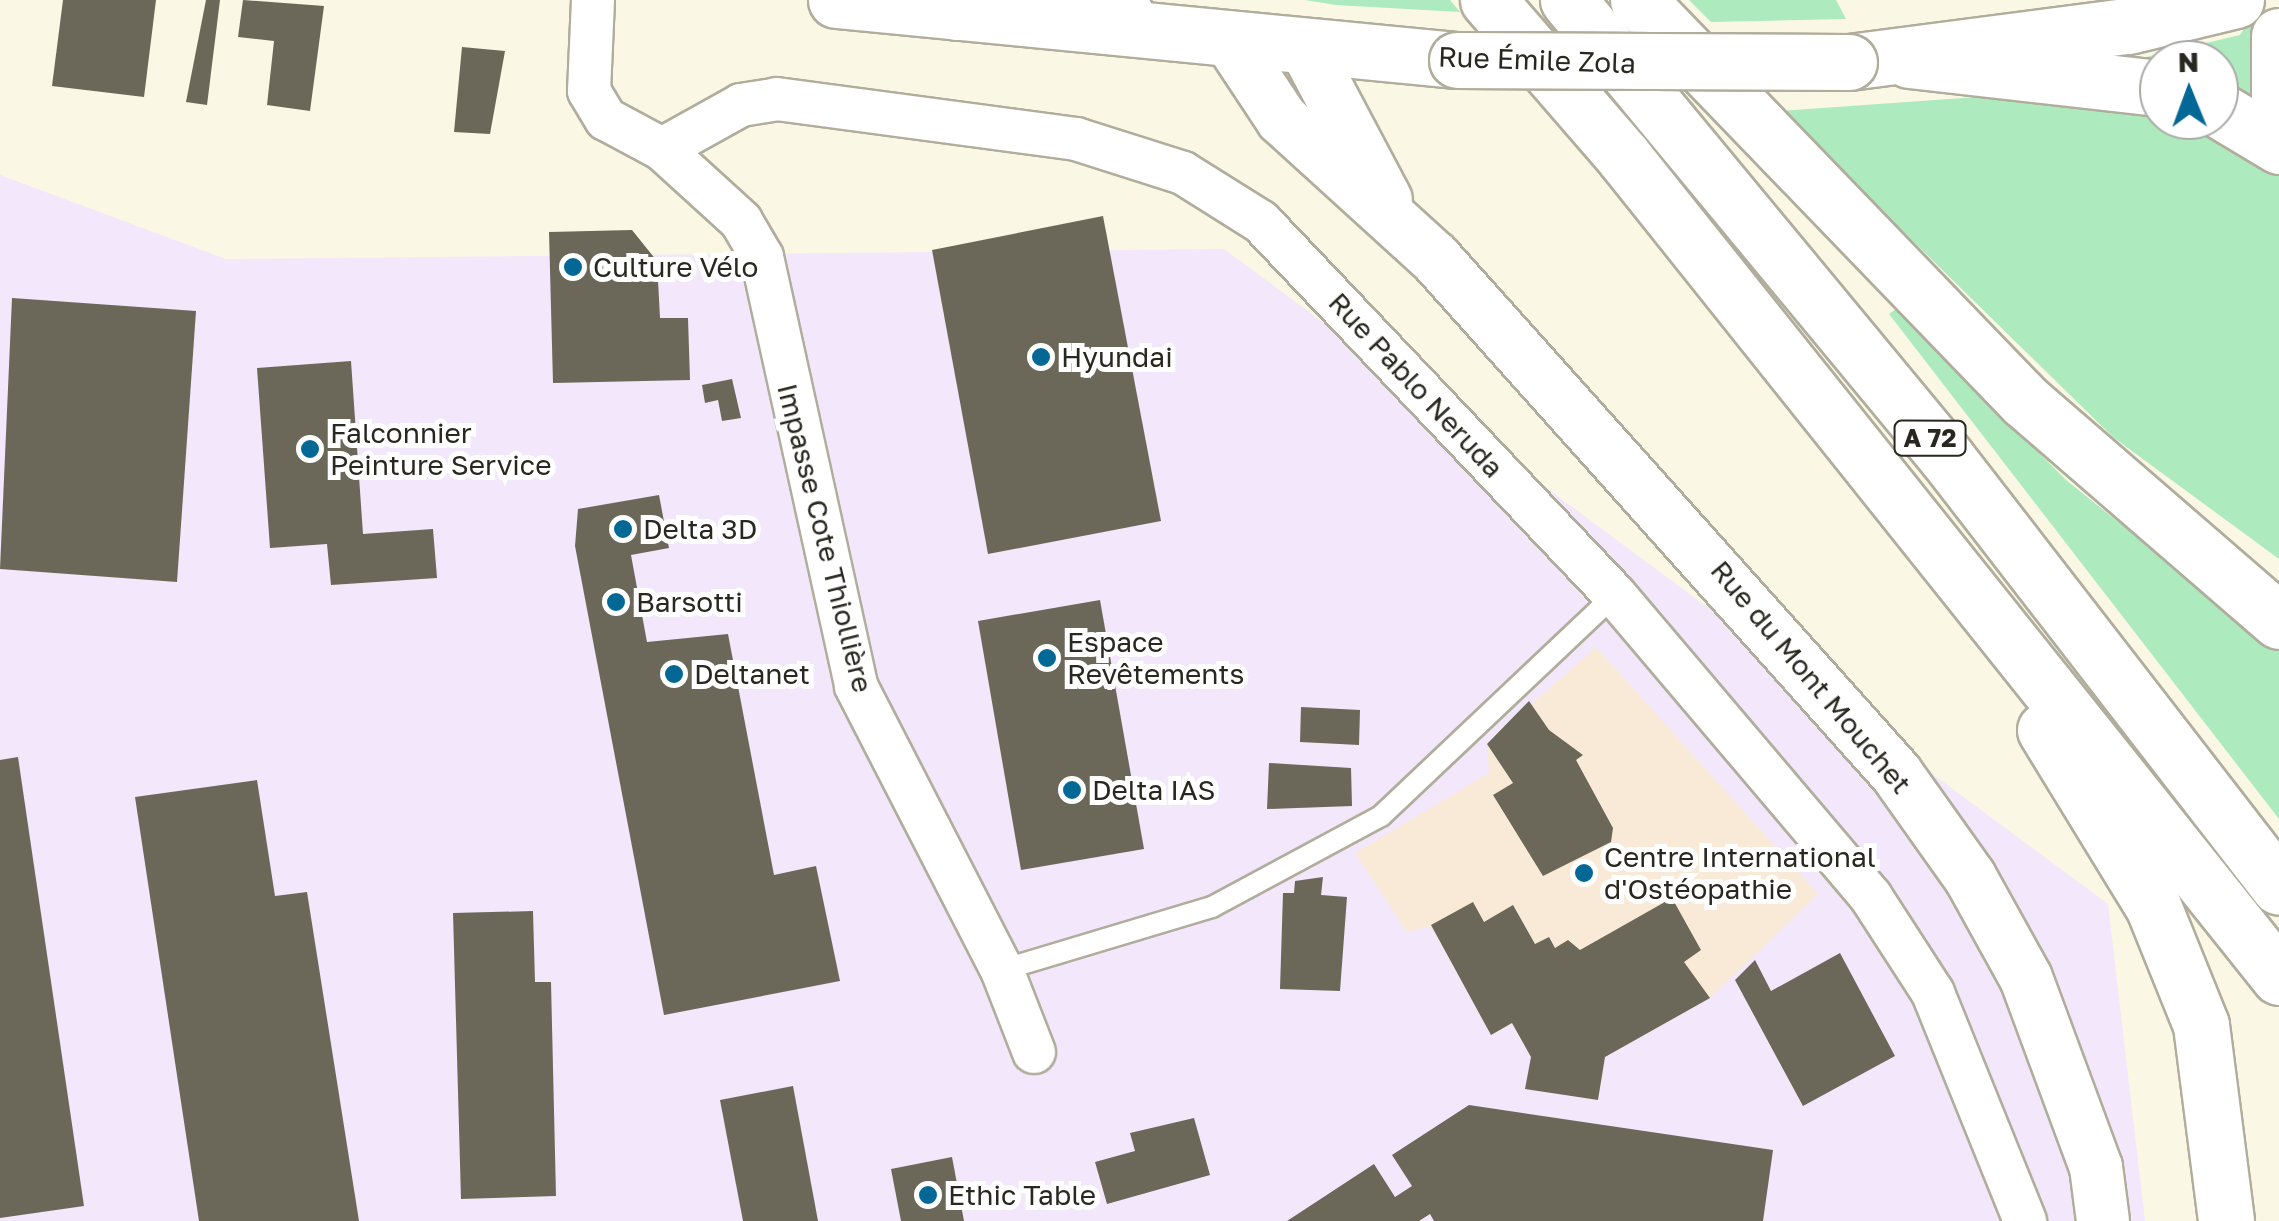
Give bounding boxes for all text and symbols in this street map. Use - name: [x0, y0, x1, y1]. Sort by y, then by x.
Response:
- street label: Rue Émile Zola: [1438, 40, 1636, 80]
- north arrow: [2139, 40, 2239, 140]
- text: N: [2178, 45, 2199, 78]
- place label: Culture Vélo: [593, 250, 758, 284]
- marker: Culture Vélo: [562, 256, 584, 278]
- street label: Rue Pablo Neruda: [1322, 286, 1510, 484]
- place label: Hyundai: [1061, 340, 1173, 374]
- marker: Hyundai: [1030, 346, 1052, 368]
- street label: Impasse Cote Thiollière: [770, 380, 880, 696]
- place label: Falconnier Peinture Service: [330, 416, 551, 482]
- road number: A 72: [1892, 418, 1968, 458]
- marker: Falconnier Peinture Service: [299, 438, 321, 460]
- place label: Delta 3D: [643, 512, 757, 546]
- marker: Delta 3D: [612, 518, 634, 540]
- street label: Rue du Mont Mouchet: [1704, 554, 1918, 800]
- place label: Barsotti: [636, 585, 743, 619]
- marker: Barsotti: [605, 591, 627, 613]
- place label: Espace Revêtements: [1067, 625, 1244, 691]
- marker: Espace Revêtements: [1036, 647, 1058, 669]
- place label: Deltanet: [694, 657, 810, 691]
- marker: Deltanet: [663, 663, 685, 685]
- place label: Delta IAS: [1092, 773, 1215, 807]
- marker: Delta IAS: [1061, 779, 1083, 801]
- place label: Centre International d'Ostéopathie: [1604, 840, 1876, 906]
- marker: Centre International d'Ostéopathie: [1573, 862, 1595, 884]
- place label: Ethic Table: [948, 1178, 1096, 1212]
- marker: Ethic Table: [917, 1184, 939, 1206]

